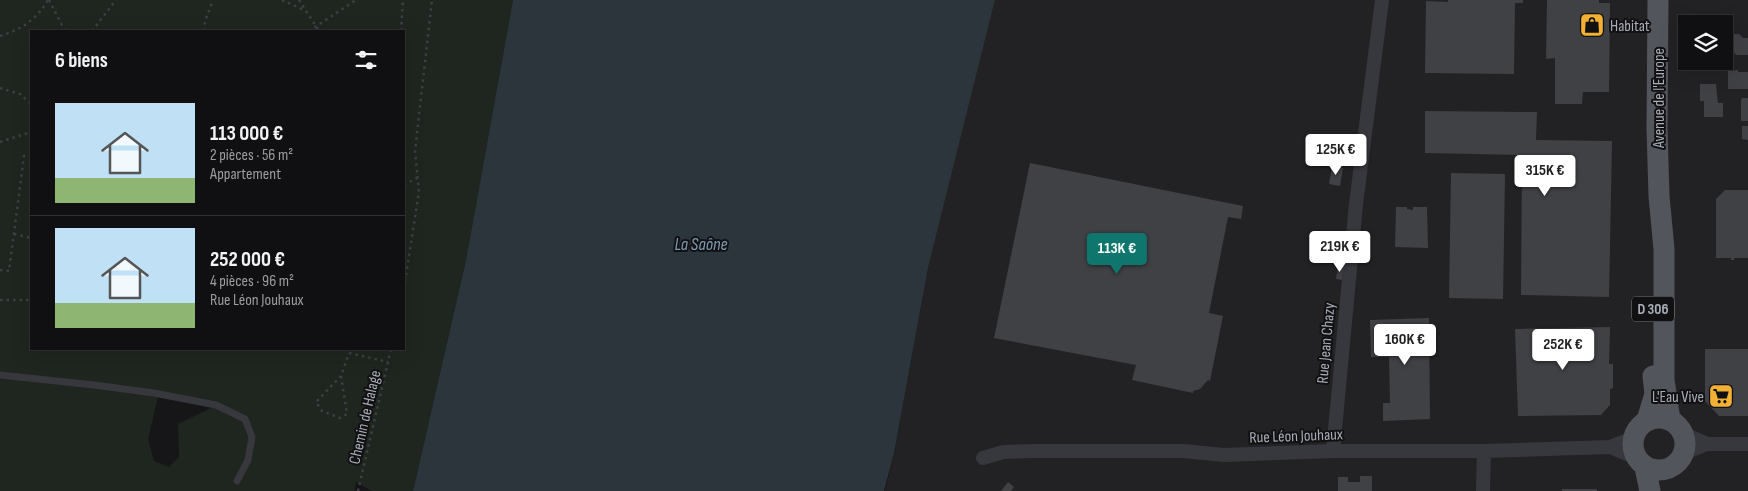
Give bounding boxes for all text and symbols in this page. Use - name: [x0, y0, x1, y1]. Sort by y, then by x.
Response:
- shop icon: Habitat: [1579, 12, 1605, 38]
- map controls: [1678, 15, 1733, 70]
- button: layers: [1678, 15, 1733, 70]
- place label: Habitat: [1610, 17, 1650, 36]
- icon: filters: [352, 46, 380, 74]
- text: 6 biens: [55, 48, 108, 73]
- street label: Avenue de l'Europe: [1650, 48, 1669, 149]
- text: 113 000 €: [210, 121, 283, 146]
- icon: home: [95, 123, 155, 183]
- pin: 125K €: [1295, 134, 1377, 176]
- text: 125K €: [1316, 140, 1356, 159]
- text: 2 pièces · 56 m²: [210, 146, 293, 165]
- pin: 315K €: [1504, 154, 1586, 197]
- text: 315K €: [1525, 161, 1565, 180]
- text: Appartement: [210, 165, 281, 184]
- pin: 219K €: [1299, 230, 1381, 273]
- pin: 113K €: [1076, 232, 1158, 275]
- water label: La Saône: [674, 234, 728, 255]
- text: 219K €: [1320, 237, 1360, 256]
- text: 113K €: [1098, 239, 1136, 258]
- text: 252 000 €: [210, 247, 285, 272]
- icon: home: [95, 248, 155, 308]
- text: 4 pièces · 96 m²: [210, 272, 294, 291]
- text: Rue Léon Jouhaux: [210, 291, 304, 310]
- road number: D 306: [1632, 296, 1674, 322]
- street label: Rue Jean Chazy: [1313, 302, 1339, 384]
- pin: 160K €: [1364, 324, 1446, 366]
- pin: 252K €: [1522, 328, 1604, 371]
- text: 160K €: [1385, 330, 1425, 349]
- text: 252K €: [1543, 335, 1583, 354]
- street label: Chemin de Halage: [345, 369, 385, 466]
- supermarket icon: L'Eau Vive: [1708, 383, 1734, 409]
- place label: L'Eau Vive: [1652, 388, 1704, 407]
- street label: Rue Léon Jouhaux: [1249, 425, 1343, 448]

